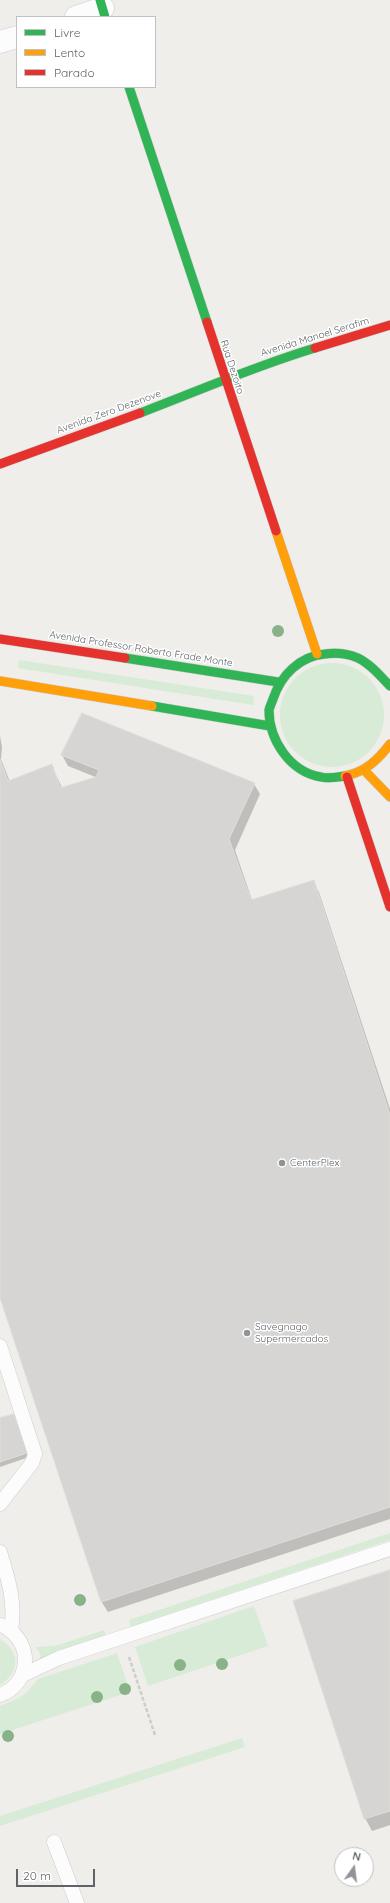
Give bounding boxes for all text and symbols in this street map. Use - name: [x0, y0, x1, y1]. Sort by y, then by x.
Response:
- legend: [16, 16, 156, 88]
- text: Livre: [54, 25, 80, 40]
- text: Lento: [54, 45, 85, 60]
- text: Parado: [54, 65, 95, 80]
- street label: Avenida Manoel Serafim: [259, 315, 371, 359]
- street label: Rua Dezoito: [218, 338, 246, 396]
- street label: Avenida Zero Dezenove: [55, 388, 163, 436]
- street label: Avenida Professor Roberto Frade Monte: [48, 629, 234, 669]
- place label: CenterPlex: [290, 1157, 339, 1169]
- marker: CenterPlex: [277, 1158, 287, 1168]
- place label: Savegnago Supermercados: [255, 1321, 328, 1344]
- marker: Savegnago Supermercados: [242, 1328, 252, 1338]
- north arrow: [334, 1847, 374, 1887]
- text: N: [351, 1849, 362, 1864]
- scale bar: [18, 1861, 97, 1887]
- text: 20 m: [23, 1868, 51, 1883]

